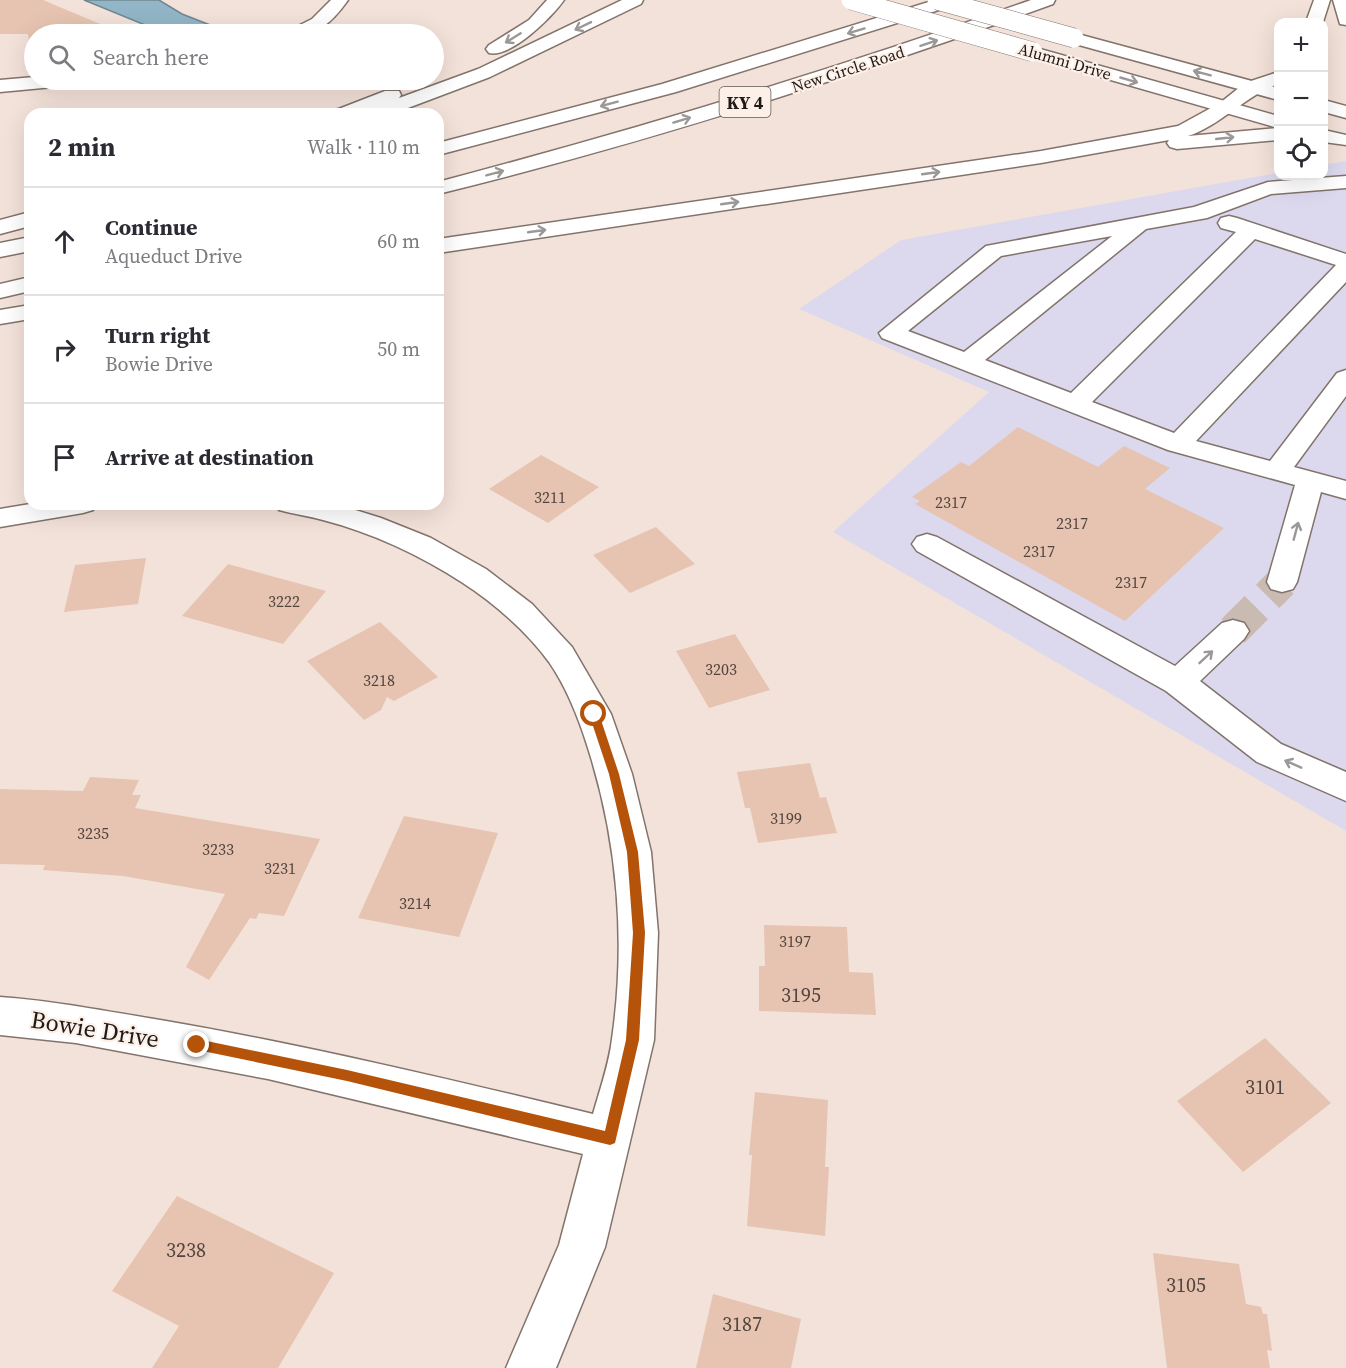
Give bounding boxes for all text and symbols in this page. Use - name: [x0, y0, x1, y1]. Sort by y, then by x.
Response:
- map controls: [1274, 18, 1328, 180]
- button: +: [1274, 18, 1328, 72]
- one-way arrow: [574, 20, 592, 32]
- search box: [24, 24, 444, 90]
- one-way arrow: [847, 26, 866, 37]
- one-way arrow: [505, 33, 522, 45]
- one-way arrow: [919, 37, 938, 48]
- street label: Alumni Drive: [1016, 37, 1114, 85]
- street label: New Circle Road: [789, 40, 907, 98]
- icon: search: [45, 41, 78, 74]
- text: Search here: [93, 42, 209, 72]
- one-way arrow: [1193, 67, 1212, 78]
- button: −: [1274, 72, 1328, 126]
- one-way arrow: [1119, 74, 1138, 86]
- road number: KY 4: [720, 87, 771, 117]
- one-way arrow: [600, 99, 619, 110]
- one-way arrow: [672, 114, 691, 125]
- button: locate: [1274, 126, 1328, 180]
- text: 2 min: [48, 129, 115, 165]
- one-way arrow: [1214, 132, 1234, 143]
- text: Walk · 110 m: [307, 133, 420, 161]
- one-way arrow: [485, 167, 504, 178]
- one-way arrow: [920, 168, 940, 179]
- one-way arrow: [720, 197, 740, 208]
- text: Continue: [105, 212, 198, 242]
- icon: ahead: [48, 225, 81, 258]
- one-way arrow: [527, 225, 547, 236]
- text: 60 m: [377, 227, 420, 255]
- text: Aqueduct Drive: [105, 242, 242, 270]
- text: Turn right: [105, 320, 210, 350]
- icon: right: [48, 333, 81, 366]
- text: 50 m: [377, 335, 420, 363]
- text: Bowie Drive: [105, 350, 213, 378]
- icon: arrive: [48, 441, 81, 474]
- text: Arrive at destination: [105, 442, 314, 472]
- house number: 3211: [534, 486, 566, 508]
- house number: 2317: [935, 491, 967, 513]
- house number: 2317: [1056, 512, 1088, 534]
- one-way arrow: [1291, 522, 1302, 541]
- house number: 2317: [1023, 540, 1055, 562]
- house number: 2317: [1115, 571, 1147, 593]
- house number: 3222: [268, 590, 300, 612]
- one-way arrow: [1198, 649, 1213, 664]
- house number: 3203: [705, 658, 737, 680]
- house number: 3218: [363, 669, 395, 691]
- route start: [580, 700, 606, 726]
- one-way arrow: [1284, 757, 1302, 769]
- house number: 3199: [770, 807, 802, 829]
- house number: 3235: [77, 822, 109, 844]
- house number: 3233: [202, 838, 234, 860]
- house number: 3231: [264, 857, 296, 879]
- house number: 3214: [399, 892, 431, 914]
- house number: 3197: [779, 930, 811, 952]
- house number: 3195: [781, 981, 821, 1009]
- street label: Bowie Drive: [28, 1003, 162, 1055]
- route end: [183, 1031, 209, 1057]
- house number: 3101: [1245, 1073, 1285, 1101]
- house number: 3238: [166, 1236, 206, 1264]
- house number: 3105: [1166, 1271, 1206, 1299]
- house number: 3187: [722, 1310, 762, 1338]

